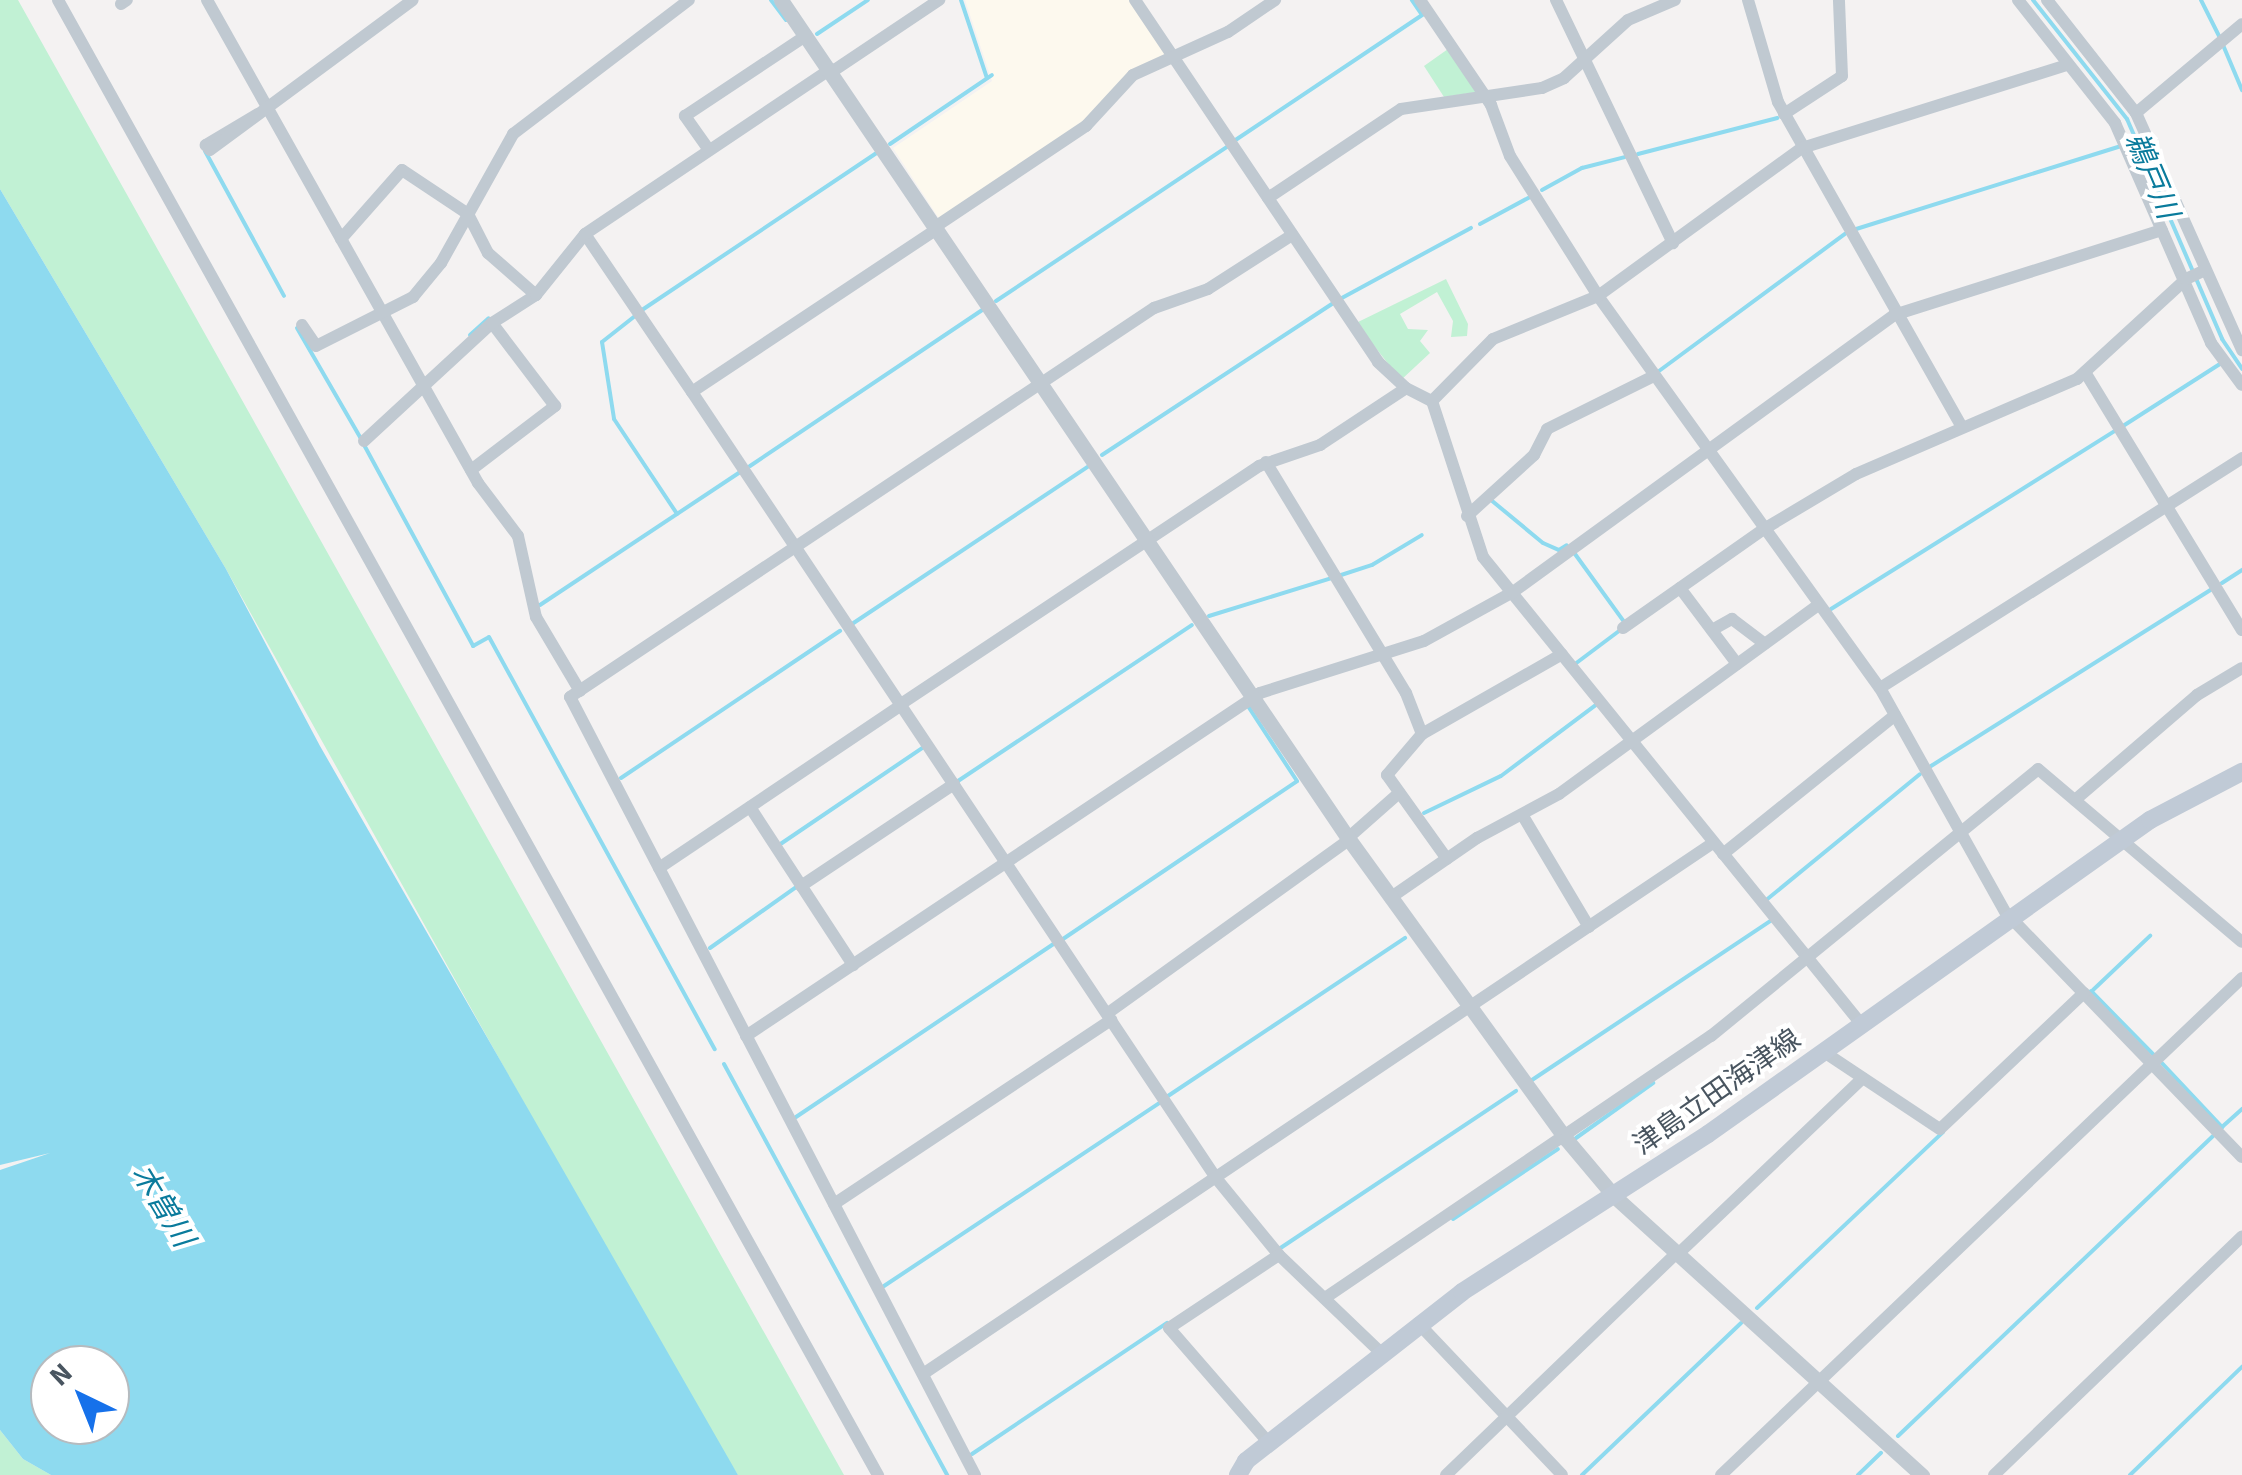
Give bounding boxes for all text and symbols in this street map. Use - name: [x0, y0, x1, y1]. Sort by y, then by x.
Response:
- water label: 鵜戸川: [2117, 128, 2185, 224]
- street label: 津島立田海津線: [1627, 1022, 1807, 1162]
- water label: 木曽川: [123, 1158, 201, 1254]
- north arrow: [30, 1345, 130, 1445]
- text: N: [40, 1354, 81, 1396]

